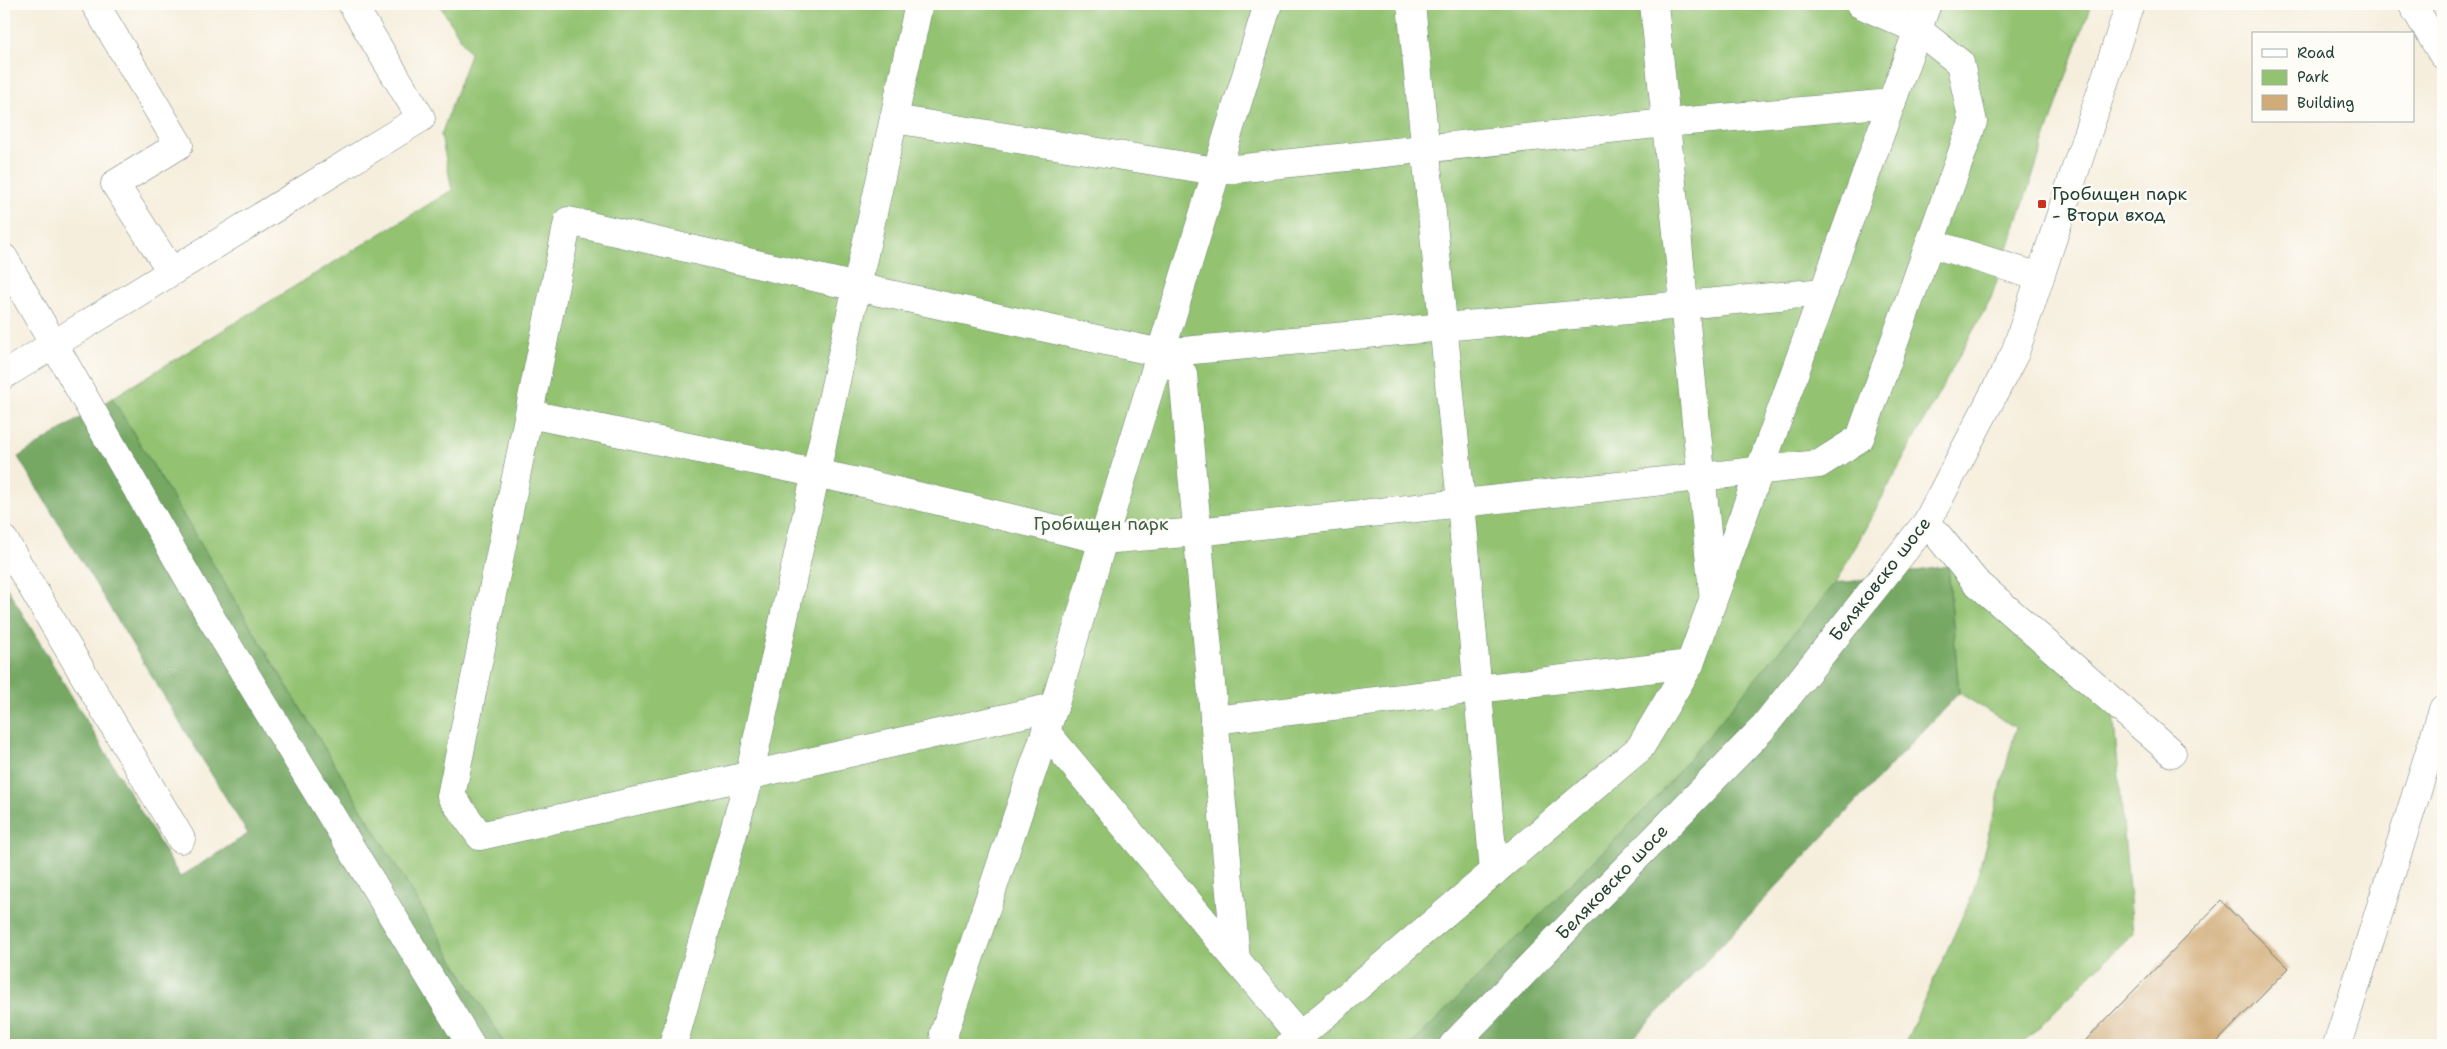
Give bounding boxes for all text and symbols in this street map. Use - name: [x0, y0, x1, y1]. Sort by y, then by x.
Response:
- legend: [2252, 32, 2414, 122]
- text: Road: [2297, 43, 2335, 63]
- text: Park: [2297, 67, 2329, 87]
- text: Building: [2297, 93, 2354, 113]
- place label: Гробищен парк - Втори вход: [2052, 182, 2187, 227]
- marker: Гробищен парк - Втори вход: [2036, 198, 2048, 210]
- park label: Гробищен парк: [1033, 512, 1169, 536]
- street label: Беляковско шосе: [1824, 512, 1936, 646]
- street label: Беляковско шосе: [1551, 819, 1673, 945]

